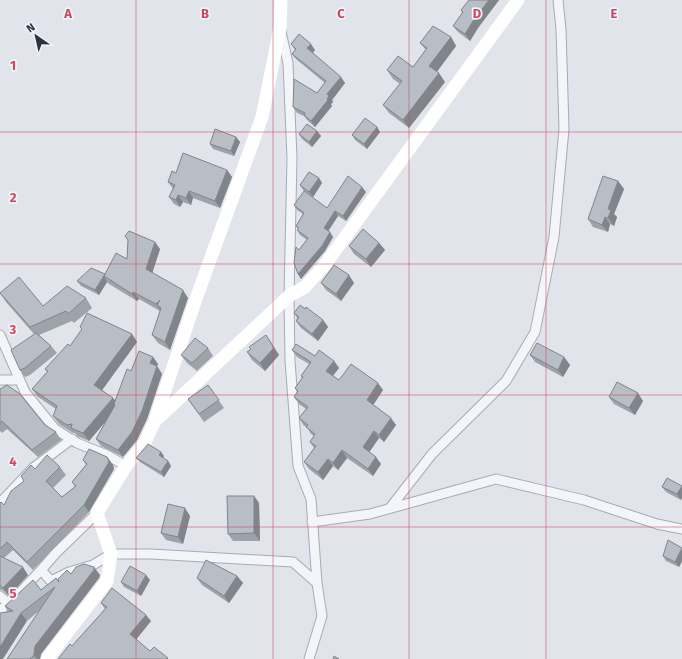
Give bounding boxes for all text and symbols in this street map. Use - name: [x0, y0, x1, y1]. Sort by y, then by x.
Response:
- text: A: [63, 6, 72, 21]
- text: B: [201, 6, 209, 21]
- text: C: [337, 6, 345, 21]
- text: D: [473, 6, 482, 21]
- text: E: [611, 6, 618, 21]
- north arrow: [16, 16, 56, 56]
- text: N: [24, 21, 37, 36]
- text: 1: [10, 58, 16, 73]
- text: 2: [10, 190, 17, 205]
- text: 3: [9, 322, 17, 337]
- text: 4: [9, 454, 17, 469]
- text: 5: [10, 586, 17, 601]

